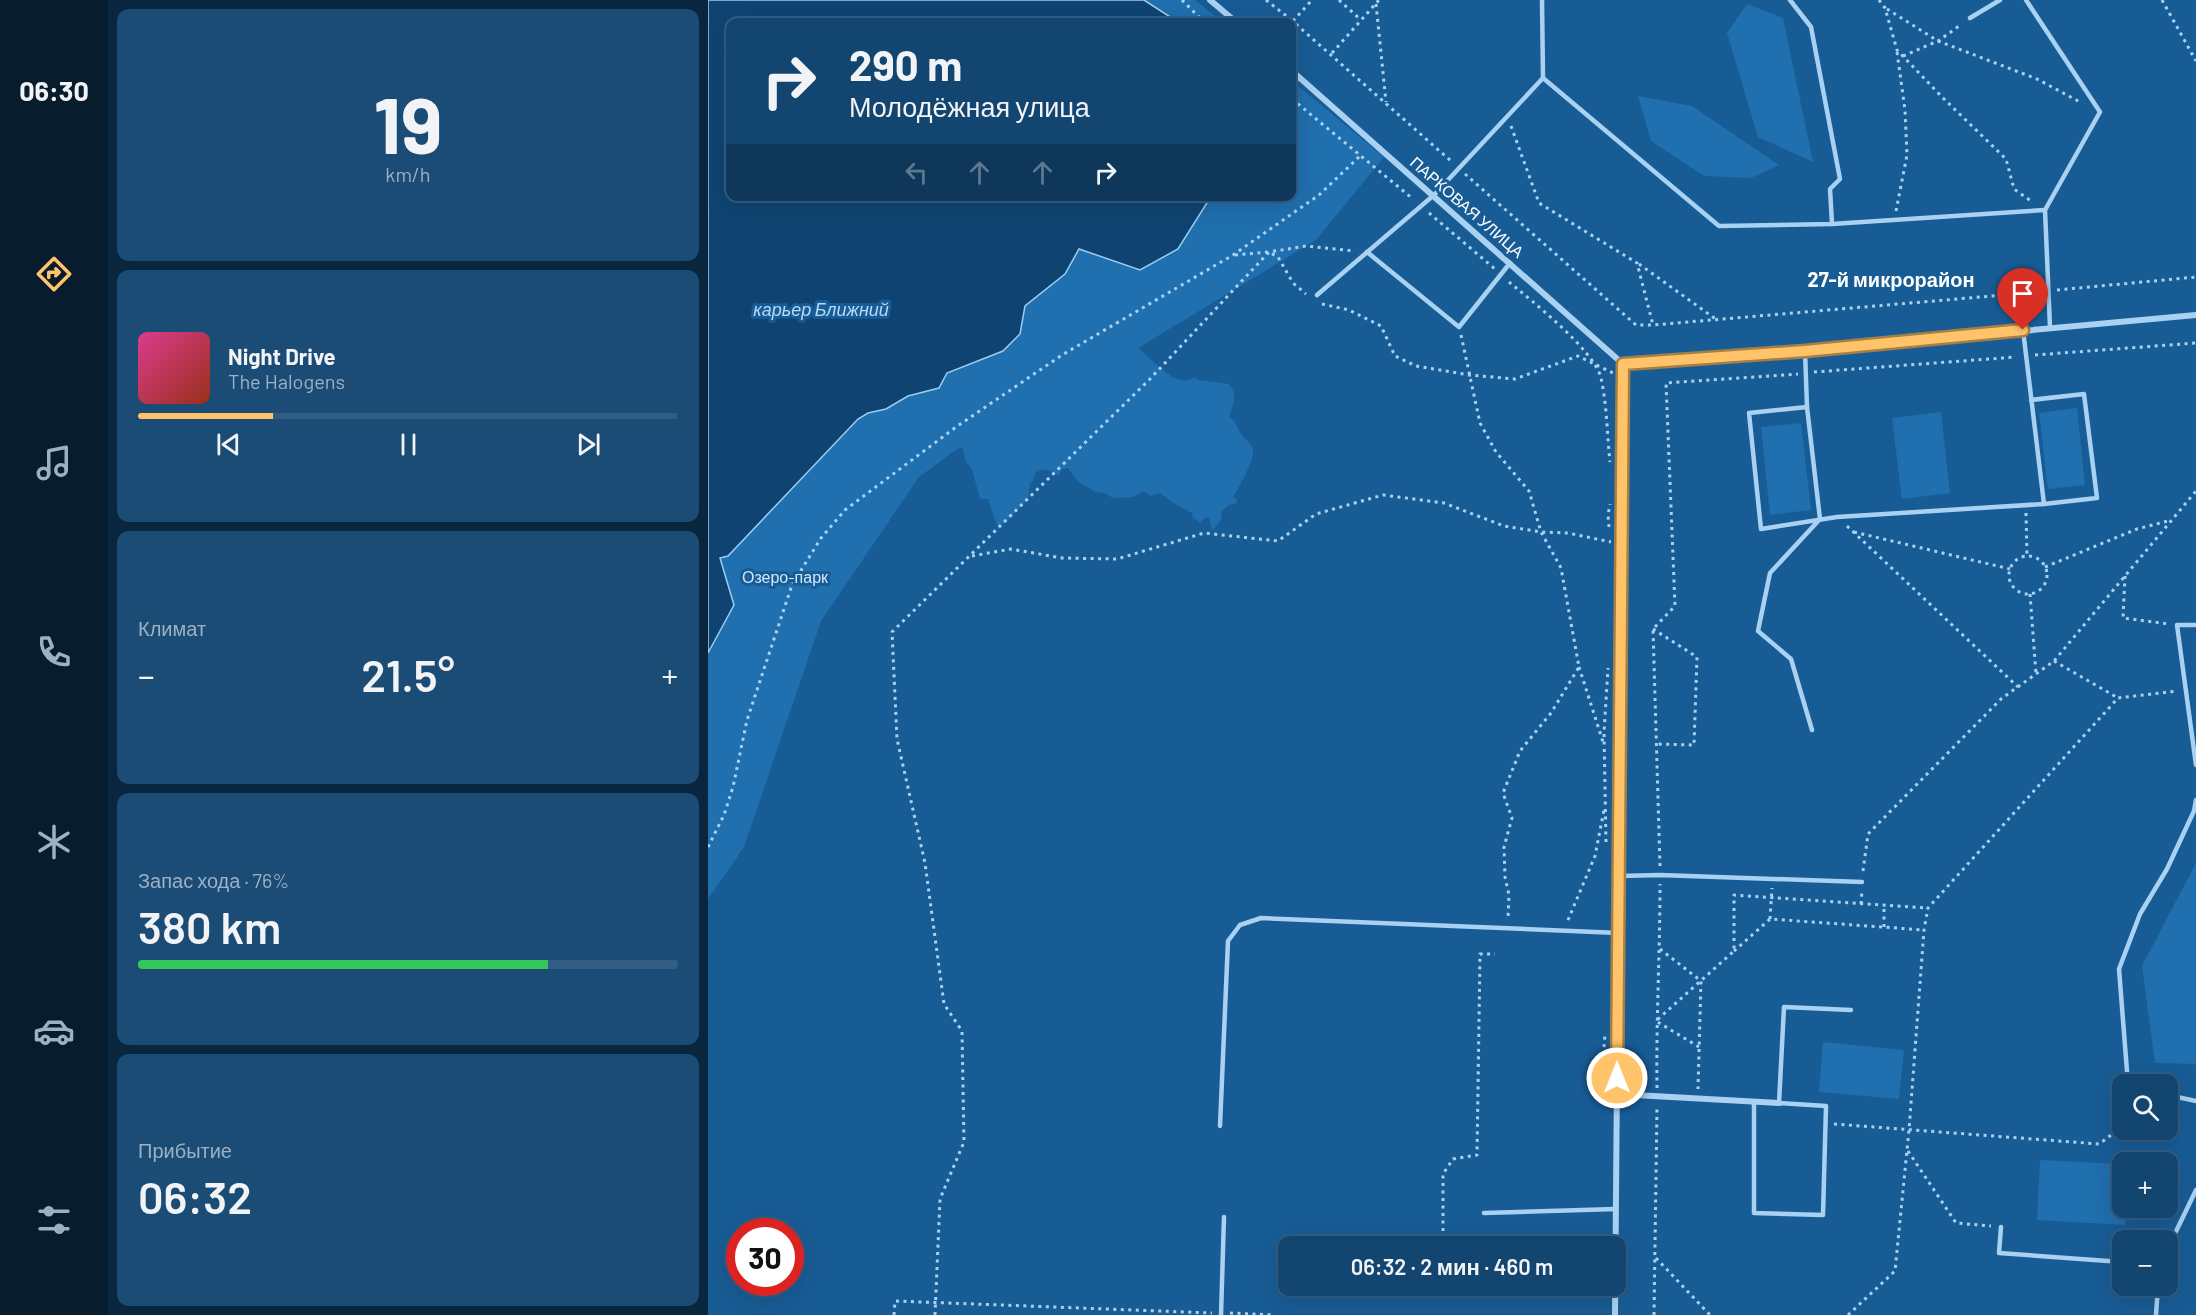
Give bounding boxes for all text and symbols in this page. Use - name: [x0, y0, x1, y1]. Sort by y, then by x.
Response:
- text: 290 m: [849, 39, 962, 89]
- icon: right: [750, 42, 828, 120]
- text: 06:30: [19, 74, 89, 106]
- text: 19: [373, 76, 443, 170]
- text: Молодёжная улица: [849, 90, 1090, 122]
- street label: ПАРКОВАЯ УЛИЦА: [1407, 152, 1528, 261]
- icon: left: [900, 156, 933, 189]
- icon: ahead: [963, 156, 996, 189]
- icon: ahead: [1026, 156, 1059, 189]
- icon: right: [1089, 156, 1122, 189]
- text: km/h: [385, 162, 431, 186]
- icon: directions: [33, 253, 75, 295]
- district label: 27-й микрорайон: [1807, 267, 1975, 291]
- pin: [1997, 268, 2048, 330]
- icon: arrive: [2006, 277, 2039, 310]
- water label: карьер Ближний: [753, 298, 889, 320]
- text: Night Drive: [228, 343, 336, 369]
- text: The Halogens: [228, 369, 345, 393]
- icon: previous: [212, 428, 245, 461]
- icon: pause: [392, 428, 425, 461]
- icon: next: [572, 428, 605, 461]
- icon: music: [33, 442, 75, 484]
- park label: Озеро-парк: [742, 567, 829, 586]
- text: Климат: [138, 616, 206, 640]
- icon: phone: [33, 631, 75, 673]
- text: 21.5°: [361, 647, 455, 701]
- text: −: [138, 655, 155, 695]
- text: +: [661, 655, 678, 695]
- icon: climate: [33, 821, 75, 863]
- text: Запас хода · 76%: [138, 868, 289, 892]
- text: 380 km: [138, 899, 281, 953]
- icon: car: [33, 1010, 75, 1052]
- position arrow: [1585, 1046, 1649, 1110]
- map controls: [2112, 1074, 2178, 1296]
- button: search: [2112, 1074, 2178, 1140]
- text: Прибытие: [138, 1138, 232, 1162]
- button: +: [2112, 1152, 2178, 1218]
- text: 06:32: [138, 1169, 252, 1223]
- icon: filters: [33, 1199, 75, 1241]
- speed limit sign: 30: [726, 1218, 804, 1296]
- button: −: [2112, 1230, 2178, 1296]
- text: 06:32 · 2 мин · 460 m: [1351, 1253, 1553, 1279]

